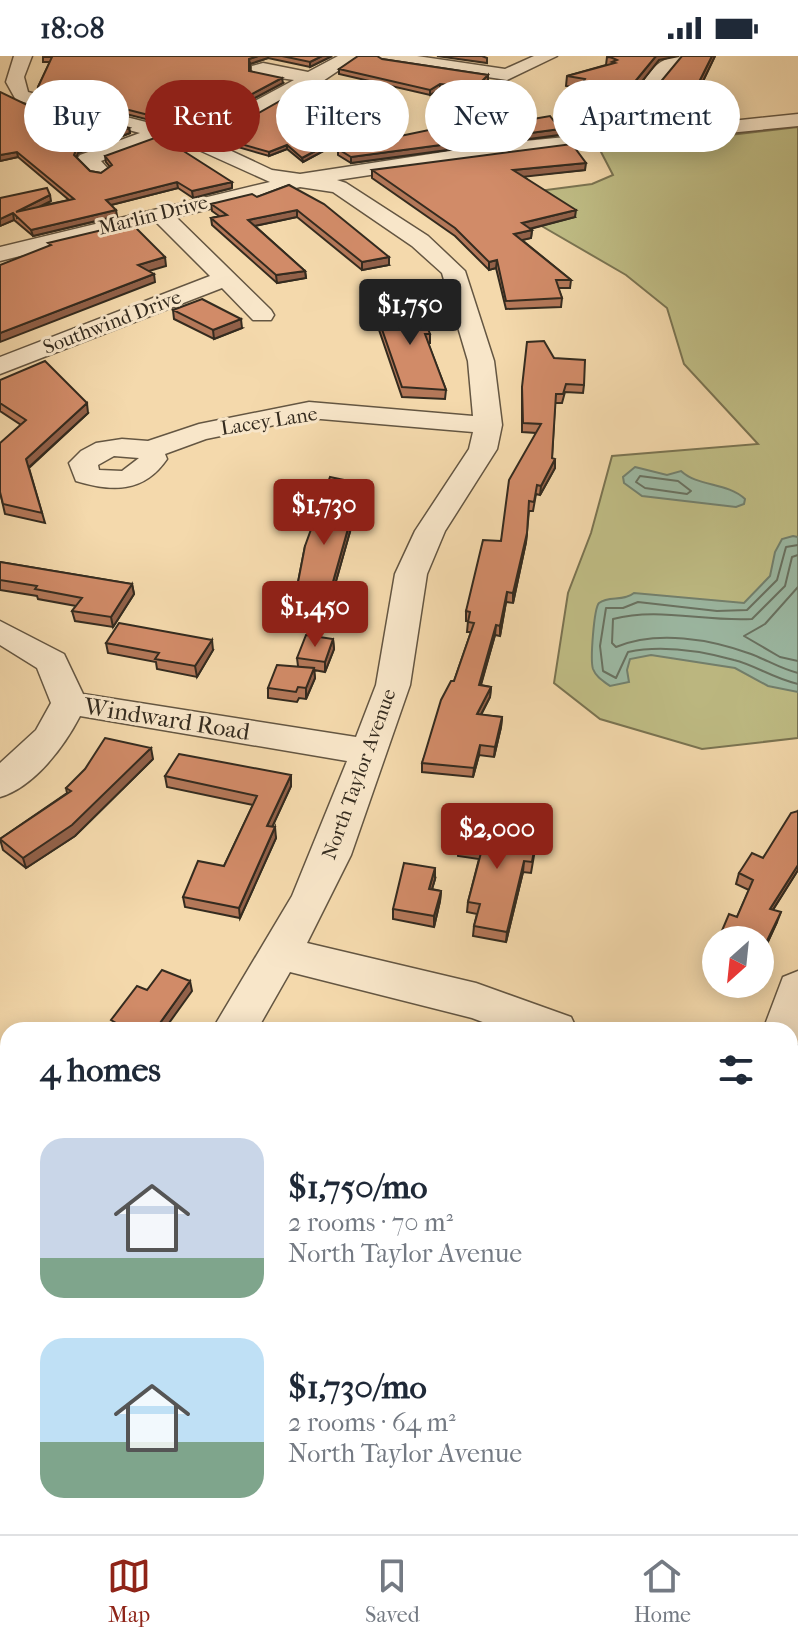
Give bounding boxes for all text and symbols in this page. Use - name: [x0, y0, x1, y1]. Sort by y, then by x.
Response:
- text: 18:08: [40, 11, 105, 46]
- chip: Buy: [24, 80, 129, 152]
- chip: Rent: [145, 80, 260, 152]
- chip: Filters: [276, 80, 409, 152]
- chip: New: [425, 80, 537, 152]
- chip: Apartment: [553, 80, 740, 152]
- street label: Marlin Drive: [96, 190, 210, 240]
- pin: $1,750: [345, 279, 475, 347]
- street label: Southwind Drive: [40, 285, 184, 359]
- text: $1,750: [377, 289, 443, 320]
- street label: Lacey Lane: [219, 402, 319, 440]
- pin: $1,730: [259, 479, 389, 547]
- text: $1,730: [291, 489, 357, 520]
- pin: $1,450: [250, 581, 380, 649]
- text: $1,450: [280, 591, 350, 622]
- street label: North Taylor Avenue: [317, 685, 401, 863]
- street label: Windward Road: [81, 692, 253, 746]
- pin: $2,000: [432, 803, 562, 871]
- text: $2,000: [459, 813, 535, 844]
- north arrow: [702, 926, 774, 998]
- map controls: [702, 926, 774, 998]
- icon: filters: [714, 1048, 758, 1092]
- text: 4 homes: [40, 1050, 161, 1090]
- text: $1,750/mo: [288, 1167, 427, 1207]
- icon: home: [104, 1170, 200, 1266]
- text: 2 rooms · 70 m²: [288, 1207, 453, 1238]
- text: North Taylor Avenue: [288, 1238, 522, 1269]
- text: $1,730/mo: [288, 1367, 427, 1407]
- icon: home: [104, 1370, 200, 1466]
- text: 2 rooms · 64 m²: [288, 1407, 456, 1438]
- text: North Taylor Avenue: [288, 1438, 522, 1469]
- tab: Map: [107, 1554, 151, 1628]
- tab: Saved: [365, 1554, 420, 1628]
- tab: Home: [634, 1554, 691, 1628]

